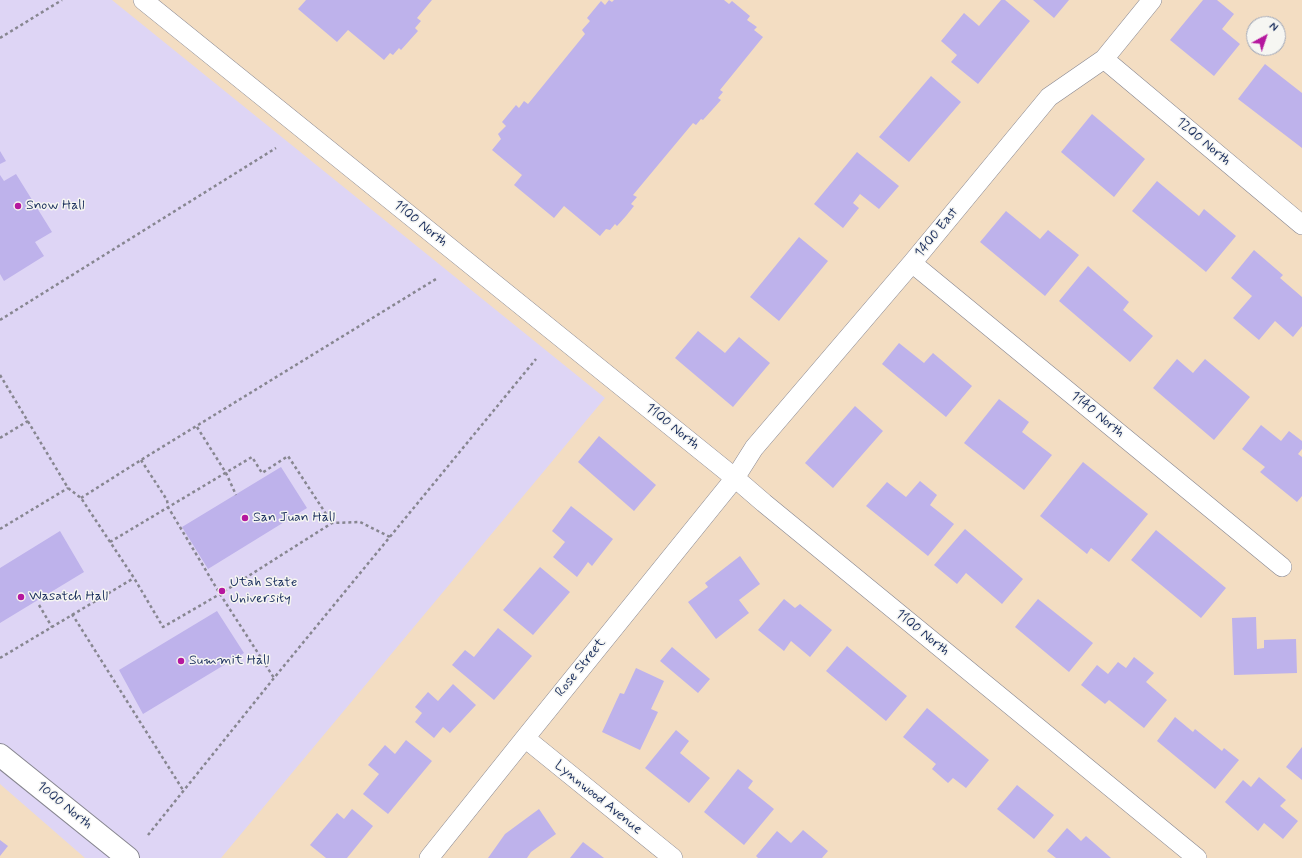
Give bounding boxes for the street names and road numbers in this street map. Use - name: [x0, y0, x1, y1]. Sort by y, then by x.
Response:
- street label: 1200 North: [1172, 114, 1234, 170]
- street label: 1100 North: [390, 197, 450, 251]
- street label: 1400 East: [912, 205, 962, 261]
- street label: 1140 North: [1067, 388, 1127, 442]
- street label: 1100 North: [642, 400, 702, 454]
- street label: 1100 North: [892, 606, 952, 660]
- street label: Rose Street: [552, 635, 610, 701]
- street label: Lynnwood Avenue: [551, 757, 645, 839]
- street label: 1000 North: [33, 778, 95, 834]

